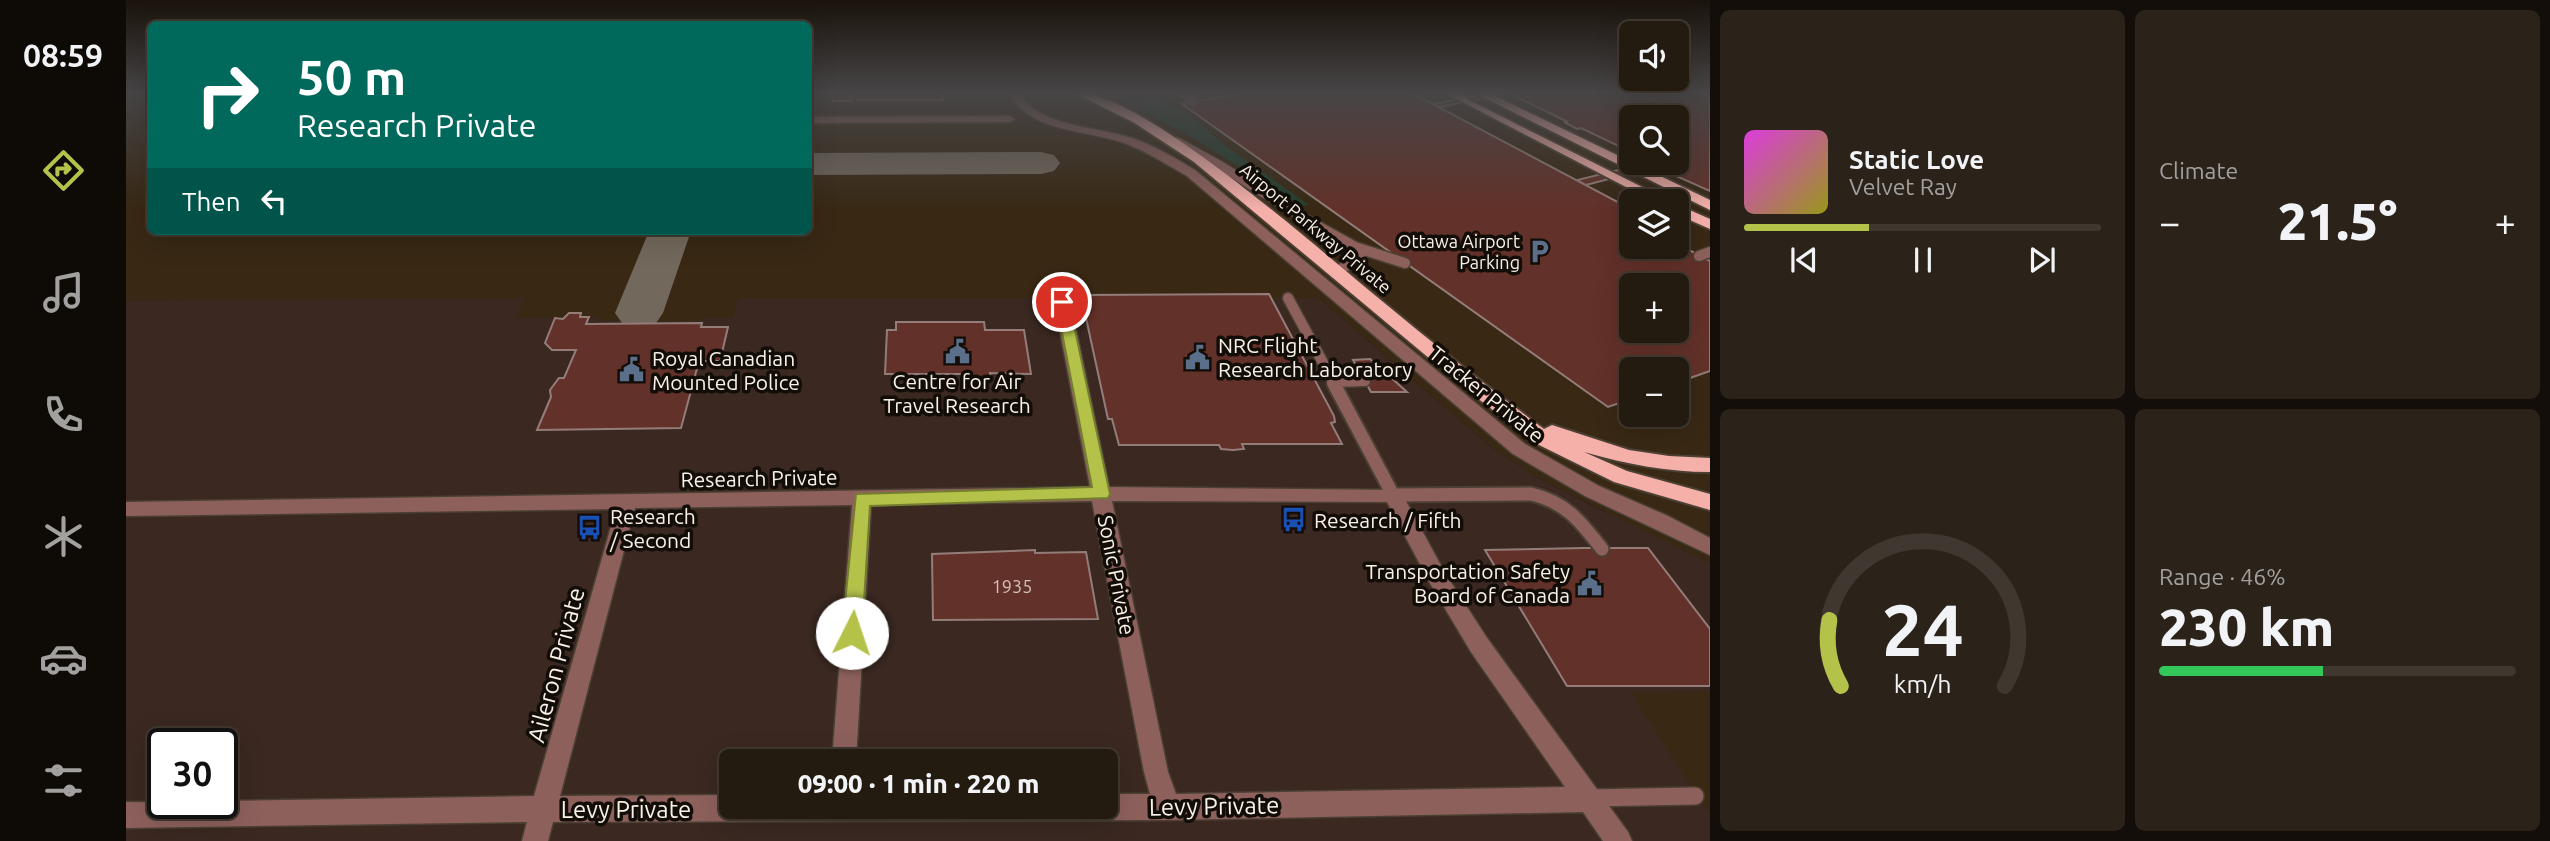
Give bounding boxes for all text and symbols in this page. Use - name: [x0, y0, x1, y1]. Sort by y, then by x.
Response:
- map controls: [1619, 21, 1689, 427]
- button: sound: [1619, 21, 1689, 91]
- text: 08:59: [23, 37, 103, 73]
- icon: right: [182, 49, 273, 140]
- text: 50 m: [297, 49, 406, 104]
- button: search: [1619, 105, 1689, 175]
- text: Research Private: [297, 107, 536, 143]
- text: Static Love: [1849, 145, 1984, 174]
- icon: directions: [39, 146, 88, 195]
- text: Climate: [2159, 158, 2238, 183]
- street label: Airport Parkway Private: [1237, 159, 1395, 297]
- text: Velvet Ray: [1849, 174, 1957, 199]
- icon: left: [255, 182, 293, 220]
- text: Then: [182, 187, 241, 216]
- button: layers: [1619, 189, 1689, 259]
- text: 21.5°: [2278, 192, 2397, 250]
- text: −: [2159, 201, 2180, 243]
- text: +: [2495, 201, 2516, 243]
- place label: Ottawa Airport Parking: [1398, 231, 1520, 272]
- parking icon: Ottawa Airport Parking: [1526, 237, 1554, 265]
- icon: previous: [1785, 241, 1823, 279]
- icon: pause: [1904, 241, 1942, 279]
- icon: next: [2023, 241, 2061, 279]
- icon: music: [39, 268, 88, 317]
- pin: [1032, 272, 1092, 332]
- button: +: [1619, 273, 1689, 343]
- icon: arrive: [1043, 283, 1081, 321]
- place label: NRC Flight Research Laboratory: [1218, 333, 1412, 381]
- public building icon: Centre for Air Travel Research: [943, 338, 971, 366]
- street label: Tracker Private: [1425, 340, 1549, 448]
- public building icon: NRC Flight Research Laboratory: [1184, 343, 1212, 371]
- place label: Royal Canadian Mounted Police: [652, 346, 800, 394]
- public building icon: Royal Canadian Mounted Police: [618, 356, 646, 384]
- button: −: [1619, 357, 1689, 427]
- place label: Centre for Air Travel Research: [883, 369, 1031, 417]
- icon: phone: [39, 390, 88, 439]
- street label: Research Private: [680, 465, 838, 491]
- place label: Research / Second: [609, 504, 696, 552]
- bus stop icon: Research / Fifth: [1280, 506, 1308, 534]
- place label: Research / Fifth: [1314, 508, 1462, 532]
- icon: climate: [39, 512, 88, 561]
- street label: Sonic Private: [1094, 513, 1140, 637]
- bus stop icon: Research / Second: [576, 514, 604, 542]
- place label: Transportation Safety Board of Canada: [1365, 559, 1570, 607]
- text: Range · 46%: [2159, 564, 2286, 589]
- public building icon: Transportation Safety Board of Canada: [1576, 569, 1604, 597]
- house number: 1935: [992, 576, 1032, 596]
- street label: Aileron Private: [522, 585, 590, 745]
- text: 24: [1881, 588, 1964, 670]
- position arrow: [815, 596, 889, 670]
- text: 230 km: [2159, 598, 2334, 656]
- icon: car: [39, 634, 88, 683]
- text: km/h: [1894, 670, 1951, 698]
- speed limit sign: 30: [147, 728, 238, 819]
- icon: filters: [39, 756, 88, 805]
- text: 09:00 · 1 min · 220 m: [798, 769, 1039, 798]
- street label: Levy Private: [1148, 791, 1280, 821]
- street label: Levy Private: [561, 796, 691, 823]

